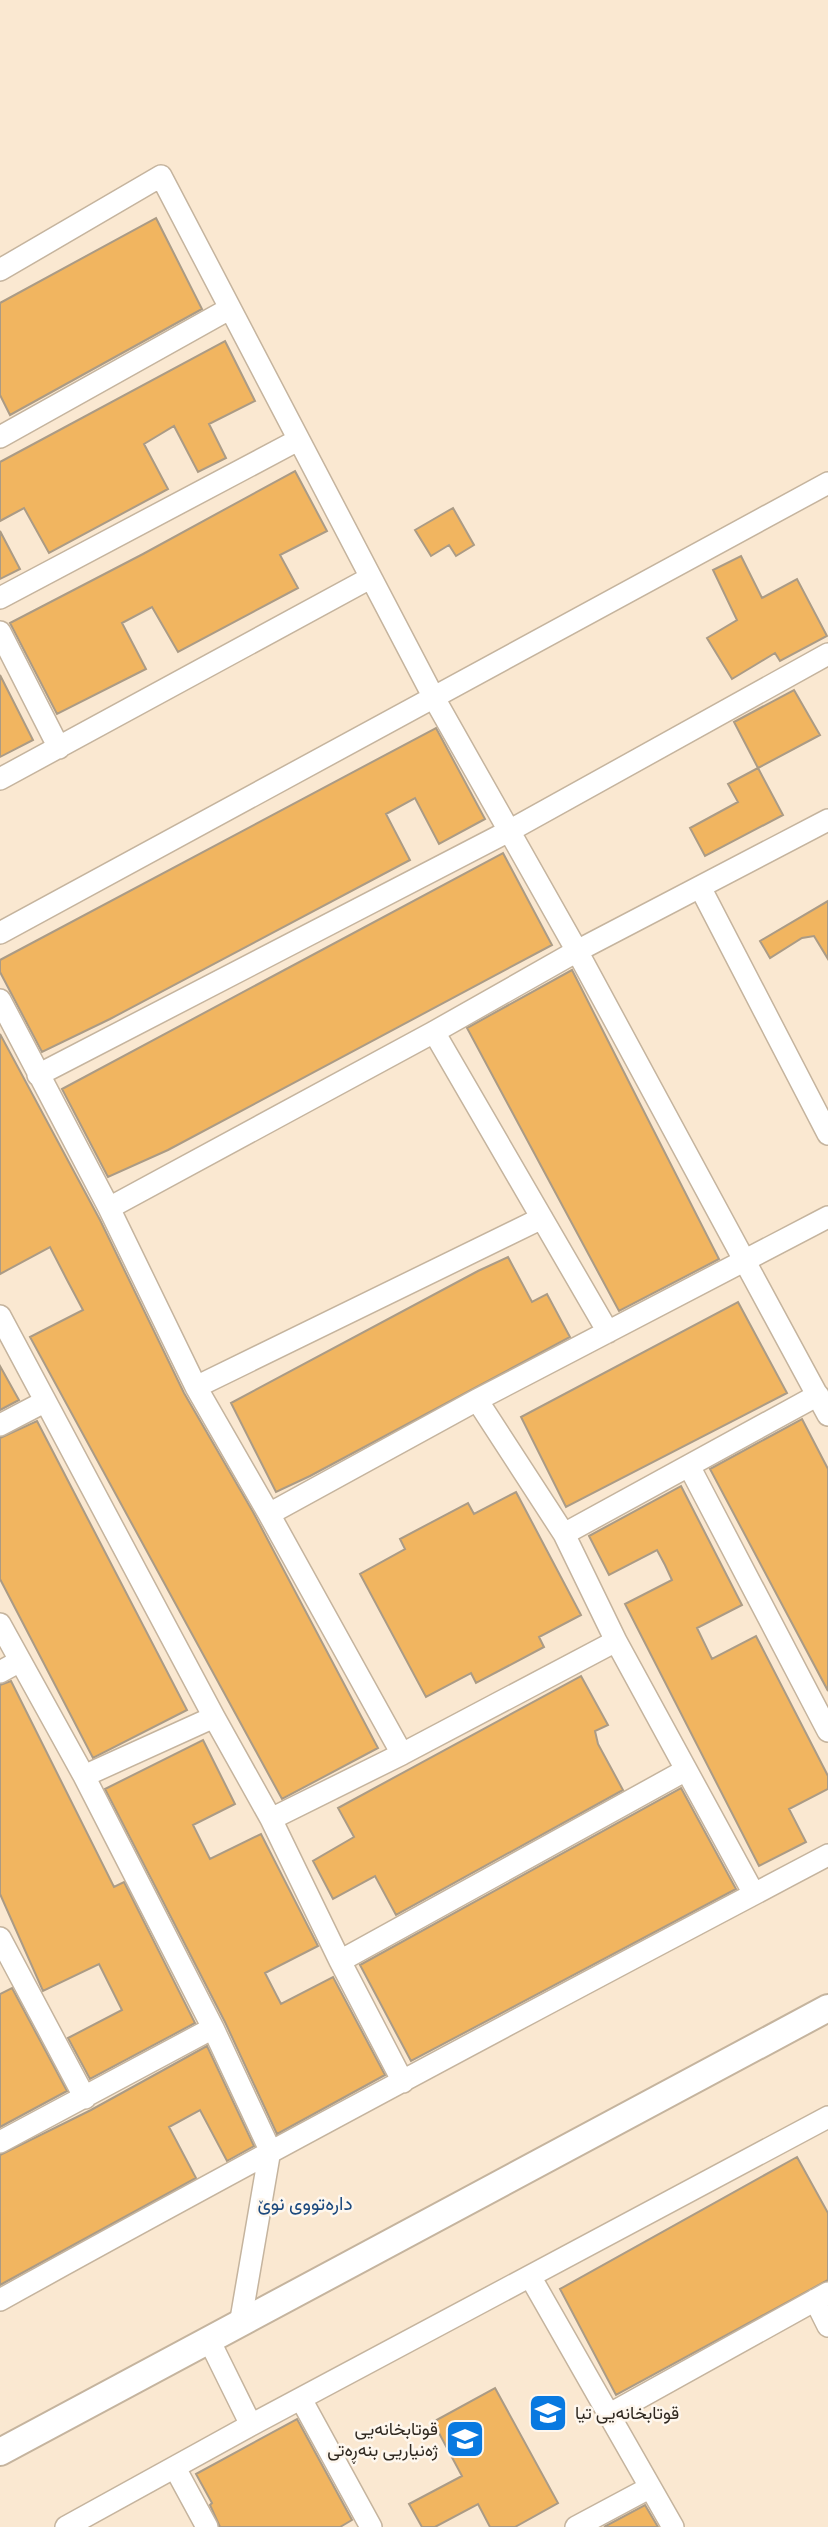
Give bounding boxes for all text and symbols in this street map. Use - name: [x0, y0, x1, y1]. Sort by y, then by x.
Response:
- district label: دارەتووی نوێ: [257, 2190, 353, 2216]
- school or university icon: قوتابخانەیی تیا: [527, 2392, 569, 2434]
- place label: قوتابخانەیی تیا: [575, 2400, 679, 2425]
- place label: قوتابخانەیی ژەنیاریی بنەڕەتی: [327, 2416, 439, 2464]
- school or university icon: قوتابخانەیی ژەنیاریی بنەڕەتی: [444, 2418, 486, 2460]

